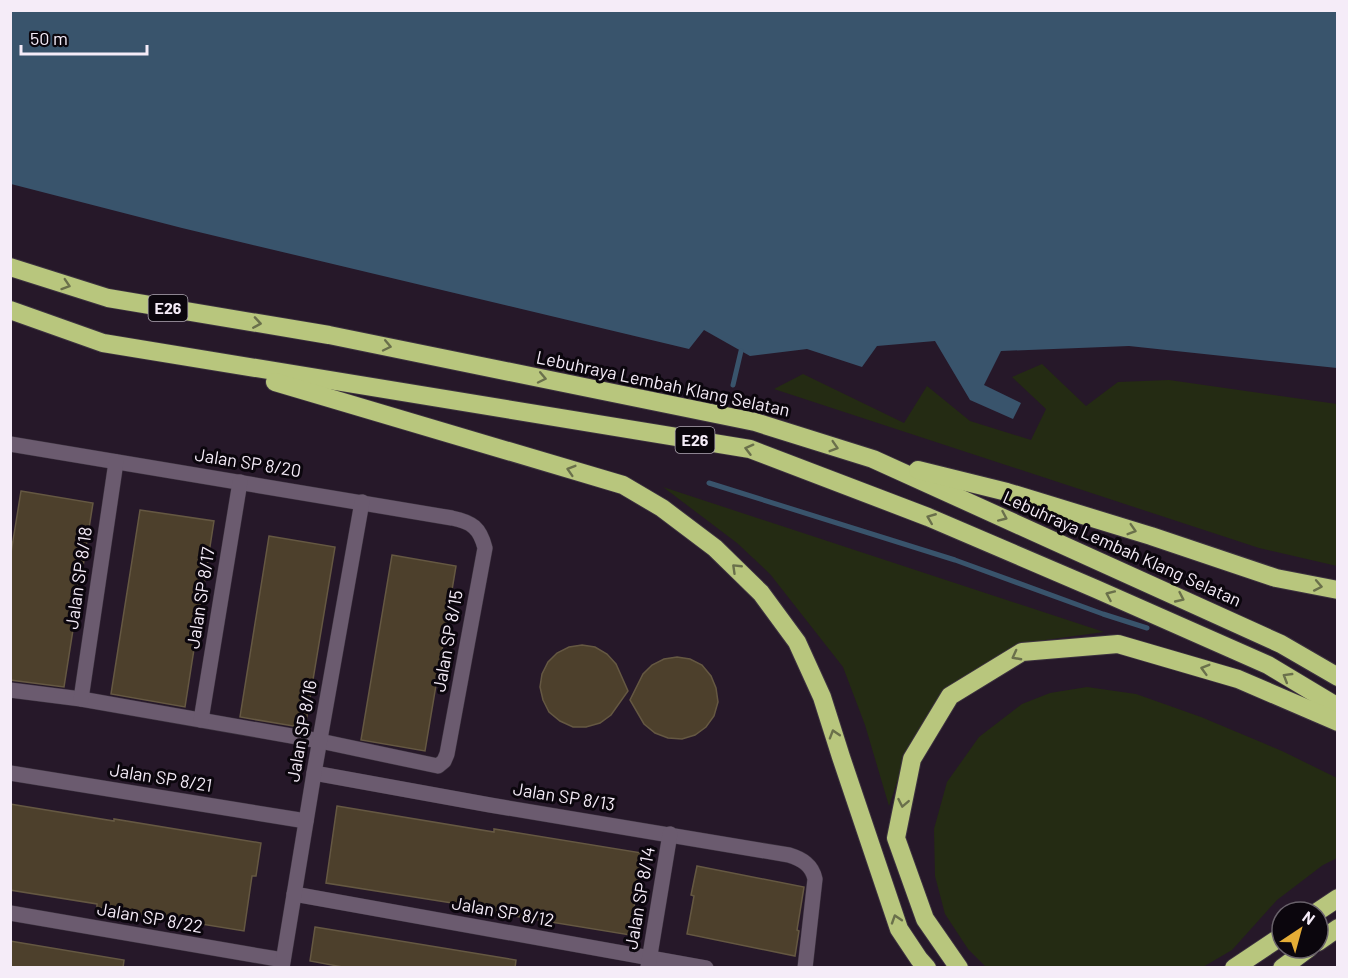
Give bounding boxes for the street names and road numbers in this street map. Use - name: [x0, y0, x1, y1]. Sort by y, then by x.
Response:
- road number: E26: [148, 295, 188, 321]
- street label: Lebuhraya Lembah Klang Selatan: [534, 345, 792, 421]
- road number: E26: [676, 427, 714, 453]
- street label: Jalan SP 8/20: [193, 443, 303, 481]
- street label: Lebuhraya Lembah Klang Selatan: [1000, 485, 1245, 611]
- street label: Jalan SP 8/18: [60, 525, 96, 631]
- street label: Jalan SP 8/17: [181, 545, 219, 650]
- street label: Jalan SP 8/15: [427, 588, 467, 694]
- street label: Jalan SP 8/16: [281, 678, 321, 784]
- street label: Jalan SP 8/21: [108, 758, 214, 796]
- street label: Jalan SP 8/13: [512, 777, 617, 815]
- street label: Jalan SP 8/14: [619, 845, 659, 951]
- street label: Jalan SP 8/12: [450, 891, 556, 931]
- street label: Jalan SP 8/22: [96, 897, 205, 937]

